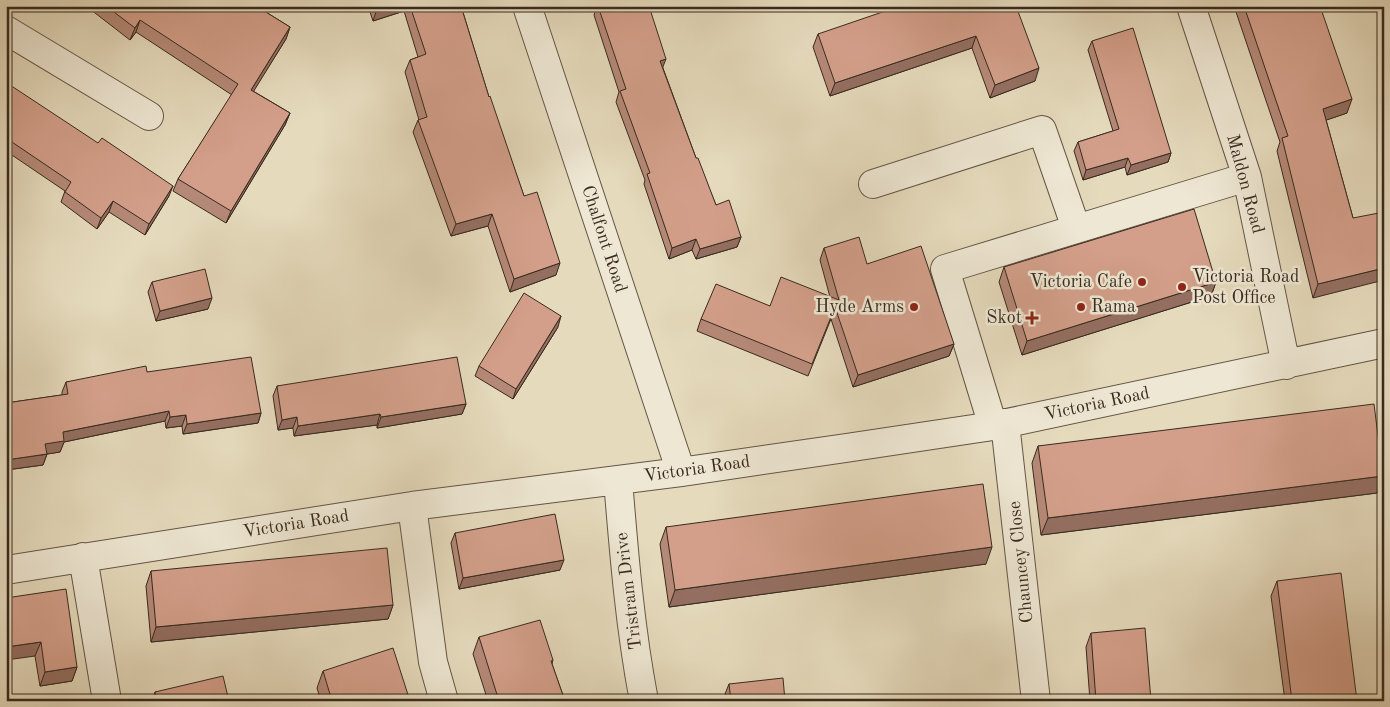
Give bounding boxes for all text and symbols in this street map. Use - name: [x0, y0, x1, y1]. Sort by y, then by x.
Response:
- street label: Maldon Road: [1223, 132, 1267, 236]
- street label: Chalfont Road: [578, 183, 630, 295]
- place label: Victoria Road Post Office: [1192, 268, 1299, 307]
- place label: Victoria Cafe: [1030, 273, 1132, 291]
- marker: Victoria Cafe: [1136, 276, 1148, 288]
- marker: Victoria Road Post Office: [1176, 281, 1188, 293]
- place label: Hyde Arms: [815, 298, 904, 316]
- place label: Rama: [1091, 298, 1136, 316]
- marker: Hyde Arms: [908, 301, 920, 313]
- marker: Rama: [1075, 301, 1087, 313]
- place label: Skot: [986, 309, 1022, 327]
- marker: Skot: [1026, 312, 1038, 324]
- street label: Victoria Road: [1043, 384, 1151, 424]
- street label: Victoria Road: [643, 453, 751, 485]
- street label: Chauncey Close: [1006, 500, 1036, 624]
- street label: Victoria Road: [242, 507, 350, 541]
- street label: Tristram Drive: [613, 531, 645, 651]

